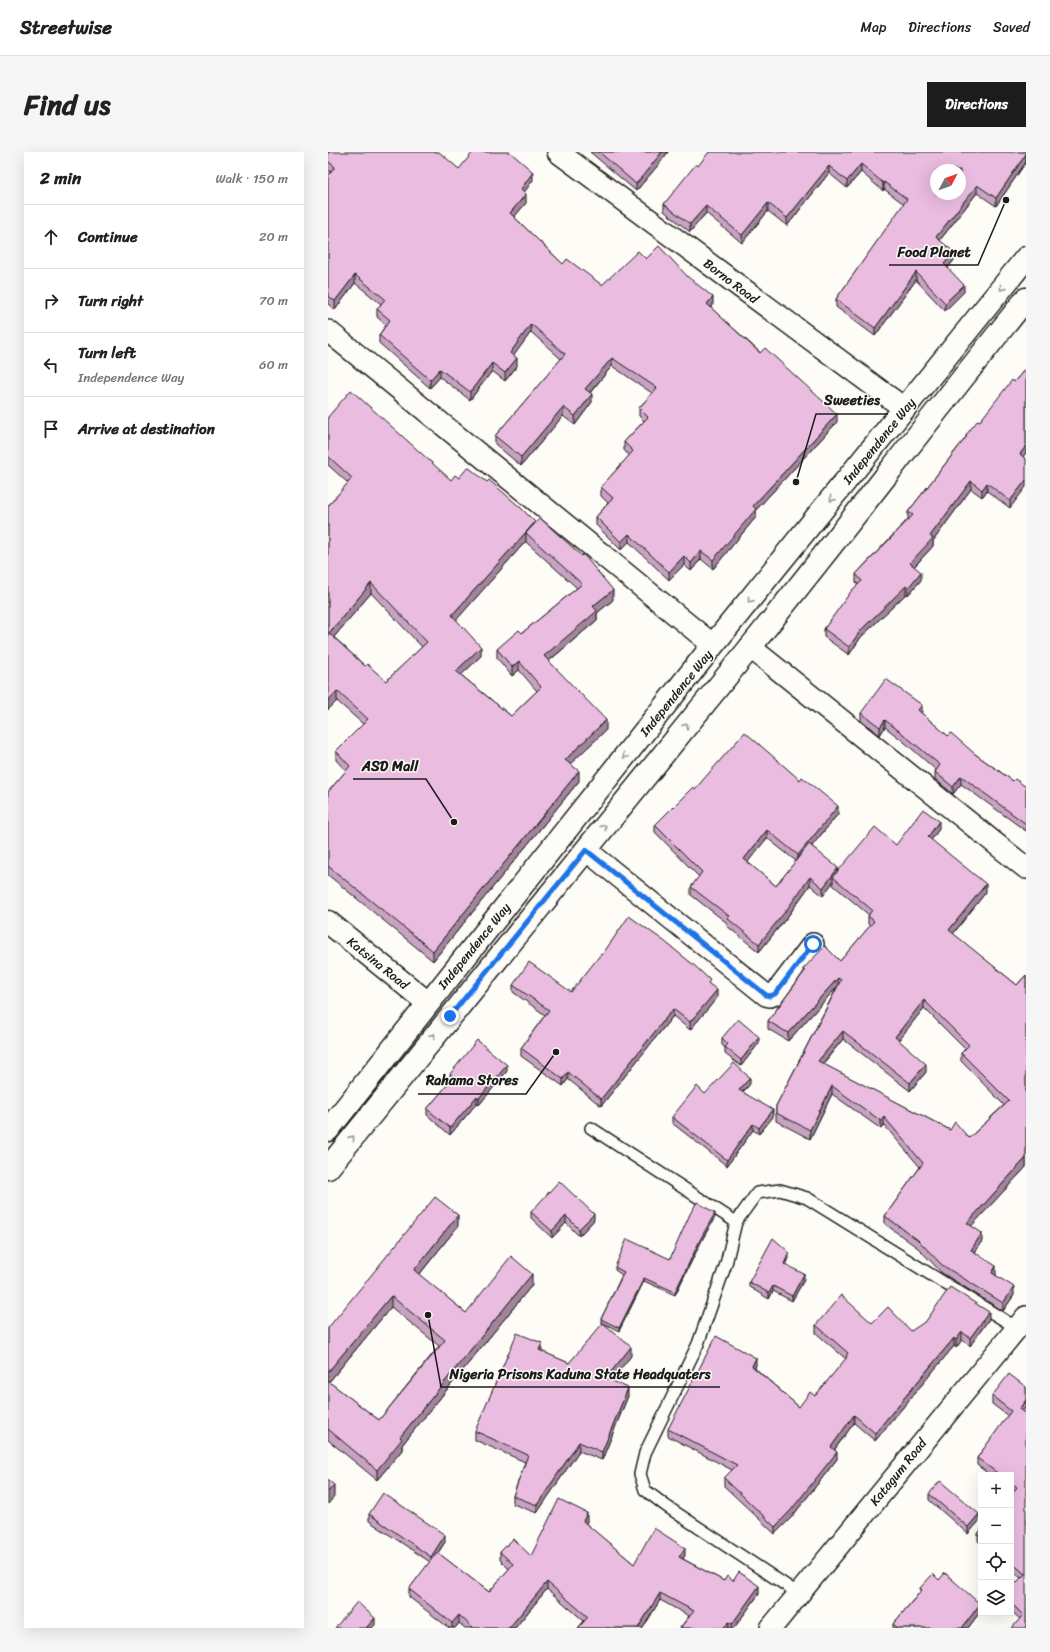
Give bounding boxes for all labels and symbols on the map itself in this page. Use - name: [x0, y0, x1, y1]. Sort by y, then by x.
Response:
- north arrow: [930, 164, 966, 200]
- callout: Food Planet: [889, 239, 978, 265]
- text: Food Planet: [896, 240, 971, 265]
- street label: Borno Road: [698, 252, 765, 310]
- one-way arrow: [999, 284, 1006, 291]
- callout: Sweeties: [816, 388, 888, 414]
- text: Sweeties: [823, 388, 880, 413]
- street label: Independence Way: [836, 392, 922, 490]
- one-way arrow: [830, 494, 837, 501]
- one-way arrow: [748, 595, 755, 602]
- street label: Independence Way: [633, 644, 719, 742]
- one-way arrow: [682, 724, 689, 731]
- one-way arrow: [623, 751, 630, 758]
- callout: ASD Mall: [353, 753, 426, 779]
- text: ASD Mall: [361, 754, 419, 779]
- one-way arrow: [600, 825, 607, 832]
- street label: Independence Way: [431, 897, 517, 995]
- street label: Katsina Road: [342, 931, 415, 996]
- route start: [804, 935, 822, 953]
- route end: [441, 1007, 459, 1025]
- one-way arrow: [429, 1034, 436, 1041]
- callout: Rahama Stores: [418, 1068, 526, 1094]
- text: Rahama Stores: [425, 1068, 519, 1093]
- one-way arrow: [348, 1135, 355, 1142]
- callout: Nigeria Prisons Kaduna State Headquaters: [441, 1361, 720, 1387]
- text: Nigeria Prisons Kaduna State Headquaters: [449, 1362, 711, 1387]
- street label: Katagum Road: [863, 1432, 933, 1511]

